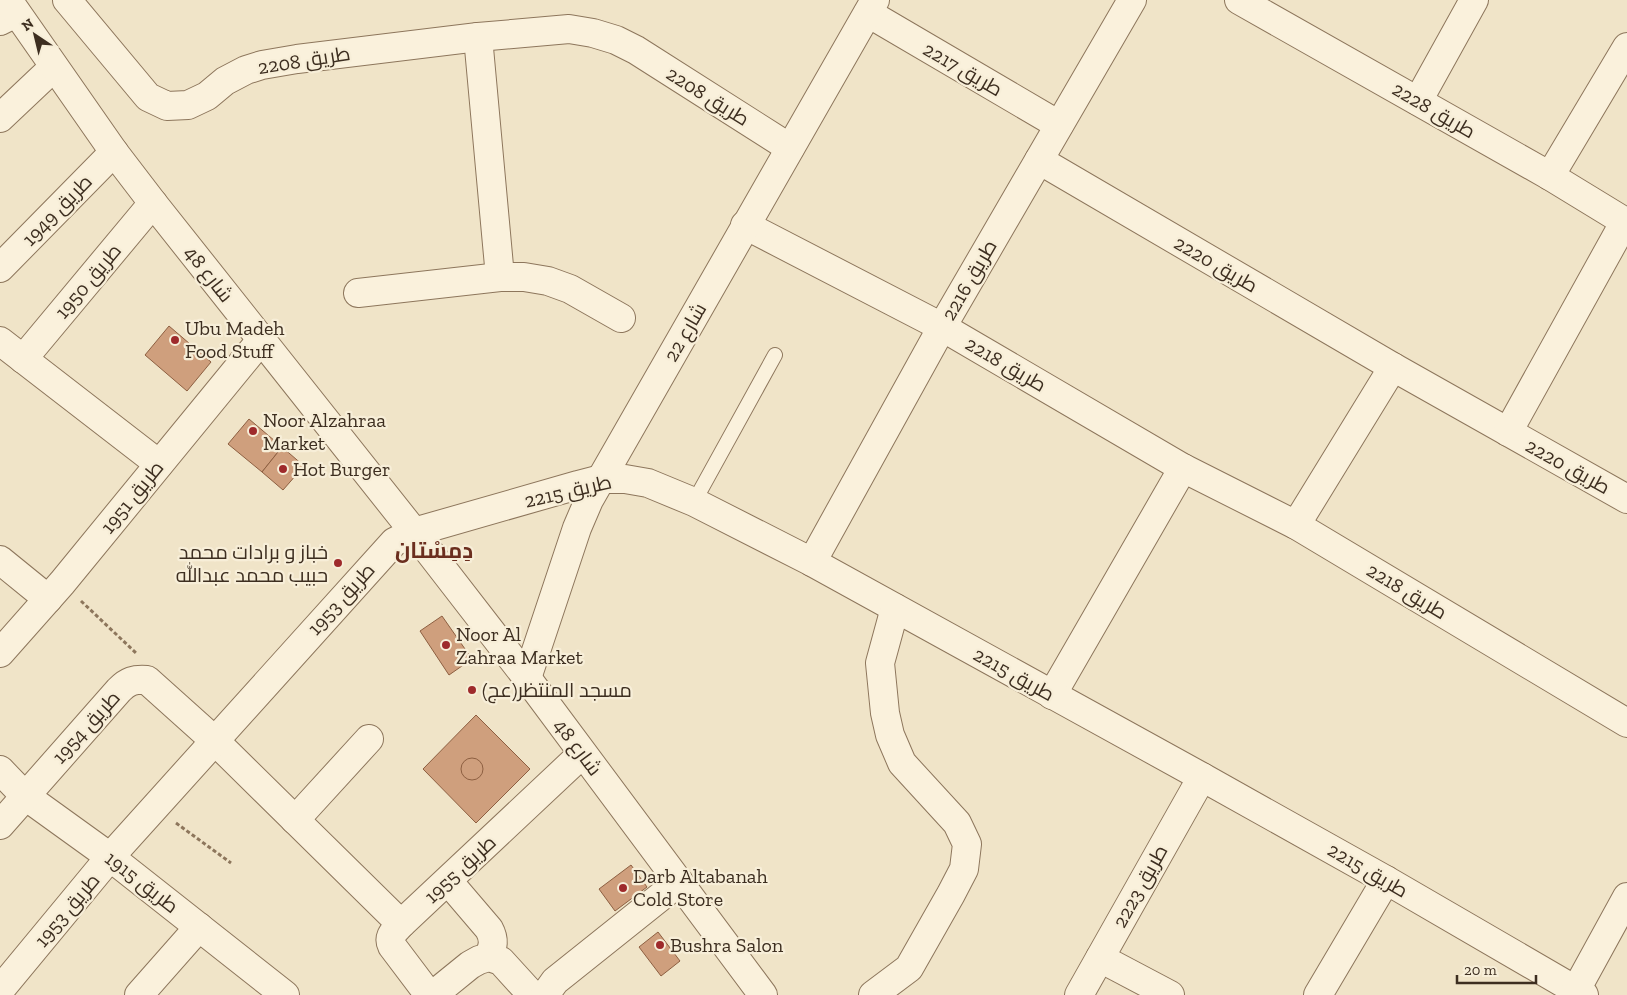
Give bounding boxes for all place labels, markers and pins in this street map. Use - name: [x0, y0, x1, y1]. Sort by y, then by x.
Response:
- place label: Ubu Madeh Food Stuff: [185, 316, 285, 363]
- marker: Ubu Madeh Food Stuff: [169, 334, 181, 346]
- place label: Noor Alzahraa Market: [263, 408, 386, 455]
- marker: Noor Alzahraa Market: [247, 425, 259, 437]
- place label: Hot Burger: [293, 457, 390, 481]
- marker: Hot Burger: [277, 463, 289, 475]
- place label: خباز و برادات محمد حبيب محمد عبدالله: [176, 540, 328, 587]
- marker: خباز و برادات محمد حبيب محمد عبدالله: [332, 557, 344, 569]
- place label: Noor Al Zahraa Market: [456, 622, 583, 669]
- marker: Noor Al Zahraa Market: [440, 639, 452, 651]
- place label: مسجد المنتظر(عج): [482, 678, 632, 704]
- marker: مسجد المنتظر(عج): [466, 684, 478, 696]
- place label: Darb Altabanah Cold Store: [633, 864, 768, 911]
- marker: Darb Altabanah Cold Store: [617, 882, 629, 894]
- place label: Bushra Salon: [670, 933, 784, 957]
- marker: Bushra Salon: [654, 939, 666, 951]

